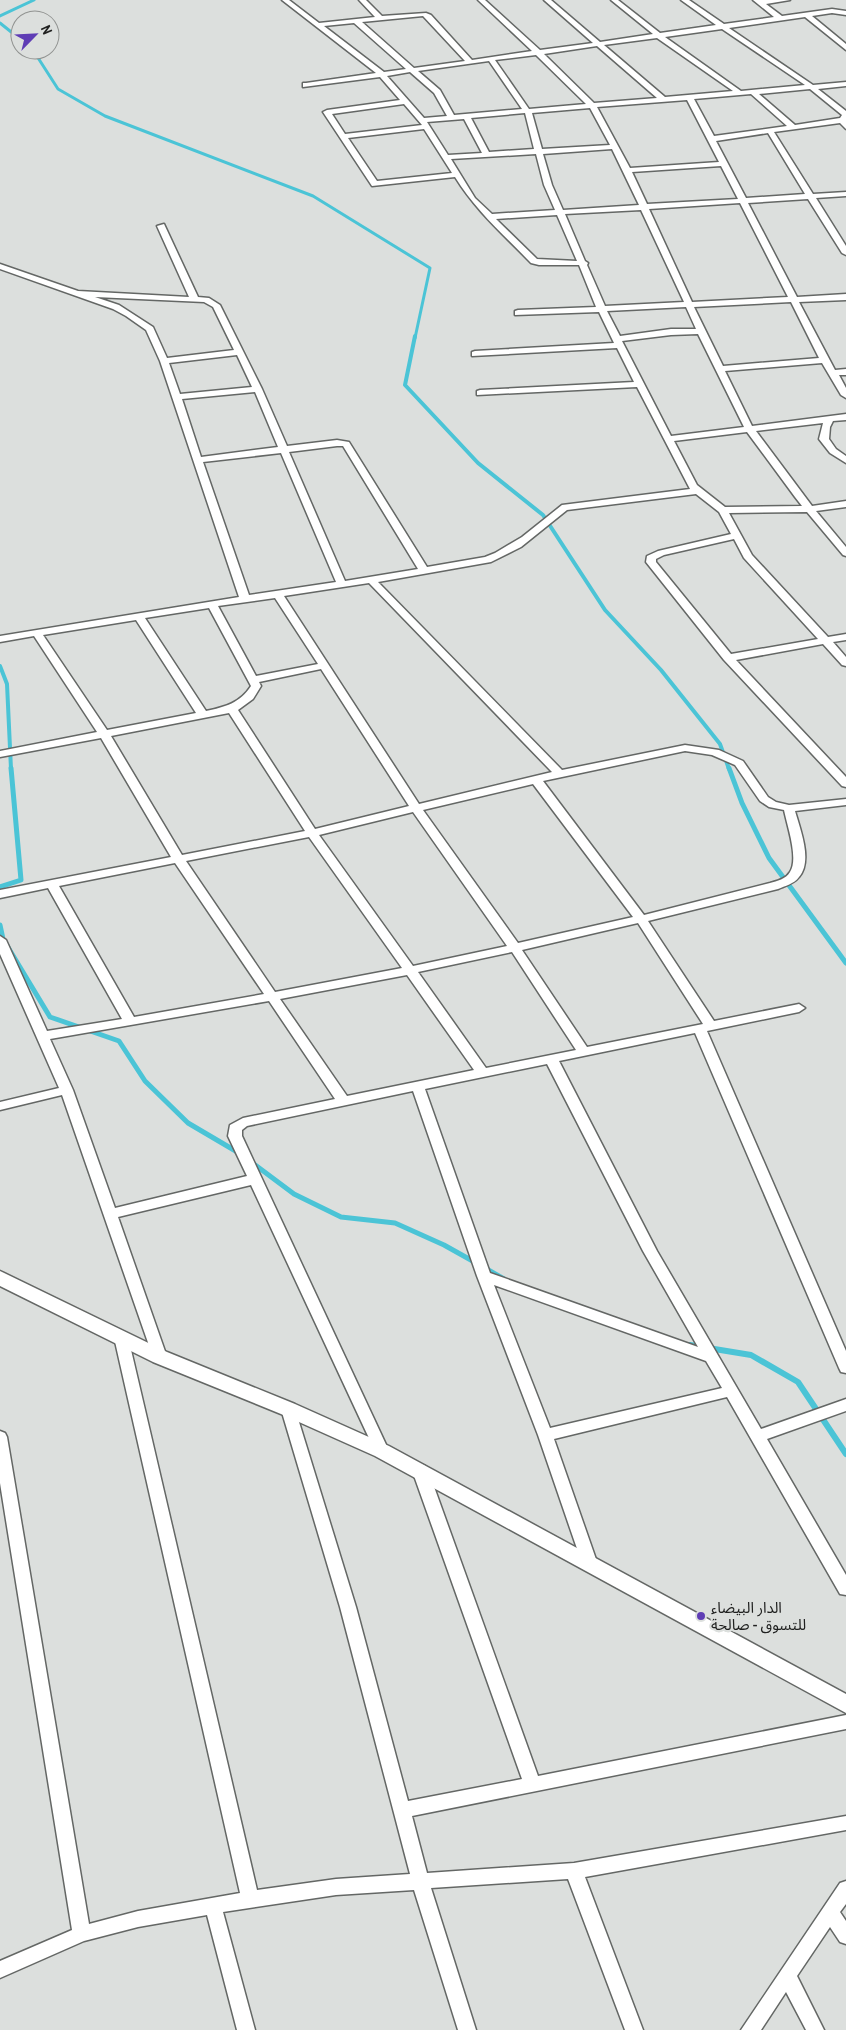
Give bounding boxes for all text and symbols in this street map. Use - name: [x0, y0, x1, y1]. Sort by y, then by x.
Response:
- north arrow: [10, 10, 60, 60]
- text: N: [37, 22, 57, 37]
- place label: الدار البيضاء للتسوق - صالحة: [711, 1597, 806, 1635]
- marker: الدار البيضاء للتسوق - صالحة: [695, 1610, 707, 1622]

